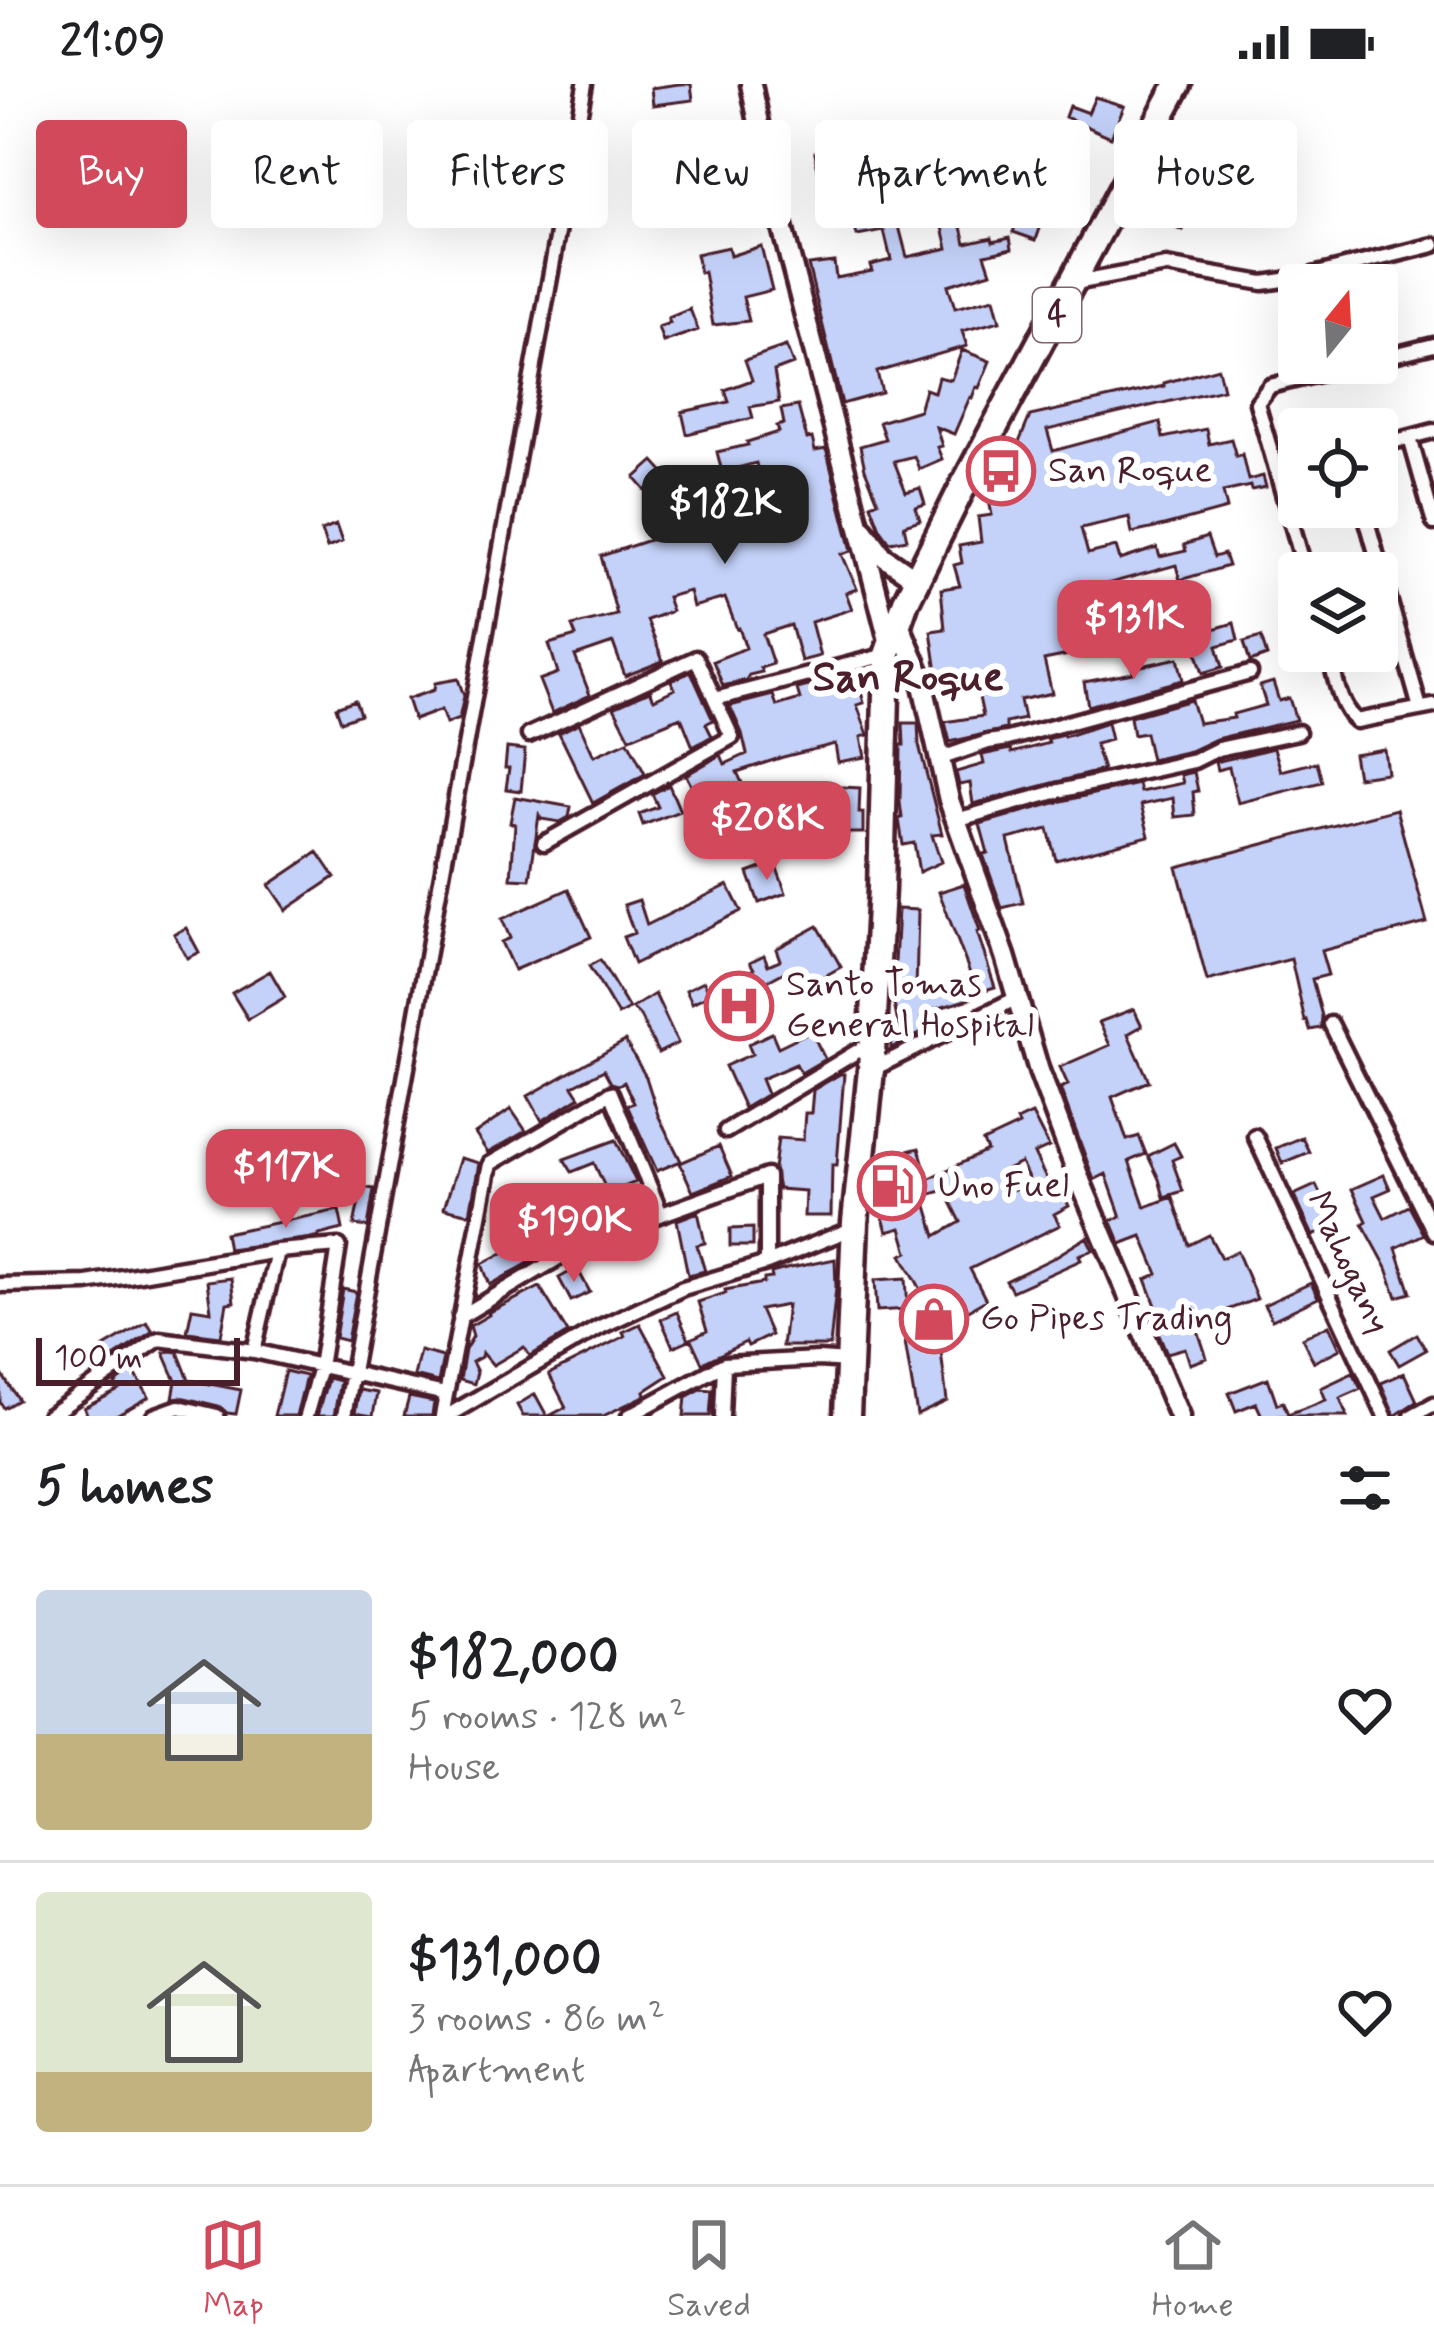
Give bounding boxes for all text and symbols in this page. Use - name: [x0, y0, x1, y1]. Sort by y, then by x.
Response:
- text: 21:09: [60, 13, 165, 72]
- chip: Buy: [36, 120, 187, 228]
- chip: Rent: [211, 120, 383, 228]
- chip: Filters: [407, 120, 608, 228]
- chip: New: [632, 120, 791, 228]
- chip: Apartment: [815, 120, 1090, 228]
- chip: House: [1114, 120, 1297, 228]
- north arrow: [1278, 264, 1398, 384]
- map controls: [1278, 264, 1398, 672]
- road number: 4: [1033, 288, 1081, 342]
- button: locate: [1278, 408, 1398, 528]
- bus stop icon: San Roque: [966, 436, 1036, 506]
- place label: San Roque: [1048, 448, 1212, 495]
- pin: $182K: [641, 465, 809, 567]
- text: $182K: [669, 478, 781, 529]
- button: layers: [1278, 552, 1398, 672]
- pin: $131K: [1050, 580, 1218, 682]
- text: $131K: [1084, 593, 1184, 644]
- district label: San Roque: [812, 651, 1004, 706]
- pin: $208K: [683, 781, 851, 883]
- text: $208K: [711, 794, 823, 845]
- place label: Santo Tomas General Hospital: [786, 962, 1034, 1050]
- hospital icon: Santo Tomas General Hospital: [704, 971, 774, 1041]
- pin: $117K: [202, 1129, 370, 1231]
- text: $117K: [233, 1142, 339, 1193]
- fuel station icon: Uno Fuel: [857, 1151, 927, 1221]
- place label: Uno Fuel: [938, 1163, 1069, 1210]
- pin: $190K: [490, 1183, 658, 1285]
- street label: Mahogany: [1294, 1184, 1400, 1342]
- text: $190K: [517, 1196, 631, 1247]
- shop icon: Go Pipes Trading: [899, 1284, 969, 1354]
- place label: Go Pipes Trading: [980, 1296, 1232, 1345]
- scale bar: [36, 1332, 240, 1385]
- text: 100 m: [54, 1337, 143, 1381]
- text: 5 homes: [36, 1455, 214, 1521]
- icon: filters: [1332, 1455, 1398, 1521]
- text: $182,000: [408, 1626, 619, 1692]
- icon: home: [132, 1638, 276, 1782]
- icon: heart: [1332, 1677, 1398, 1743]
- text: 5 rooms · 128 m²: [408, 1692, 686, 1743]
- text: House: [408, 1743, 500, 1794]
- text: $131,000: [408, 1928, 602, 1994]
- icon: home: [132, 1940, 276, 2084]
- icon: heart: [1332, 1979, 1398, 2045]
- text: 3 rooms · 86 m²: [408, 1994, 665, 2045]
- text: Apartment: [408, 2045, 585, 2096]
- tab: Map: [200, 2212, 266, 2328]
- tab: Saved: [667, 2212, 751, 2328]
- tab: Home: [1152, 2212, 1234, 2328]

